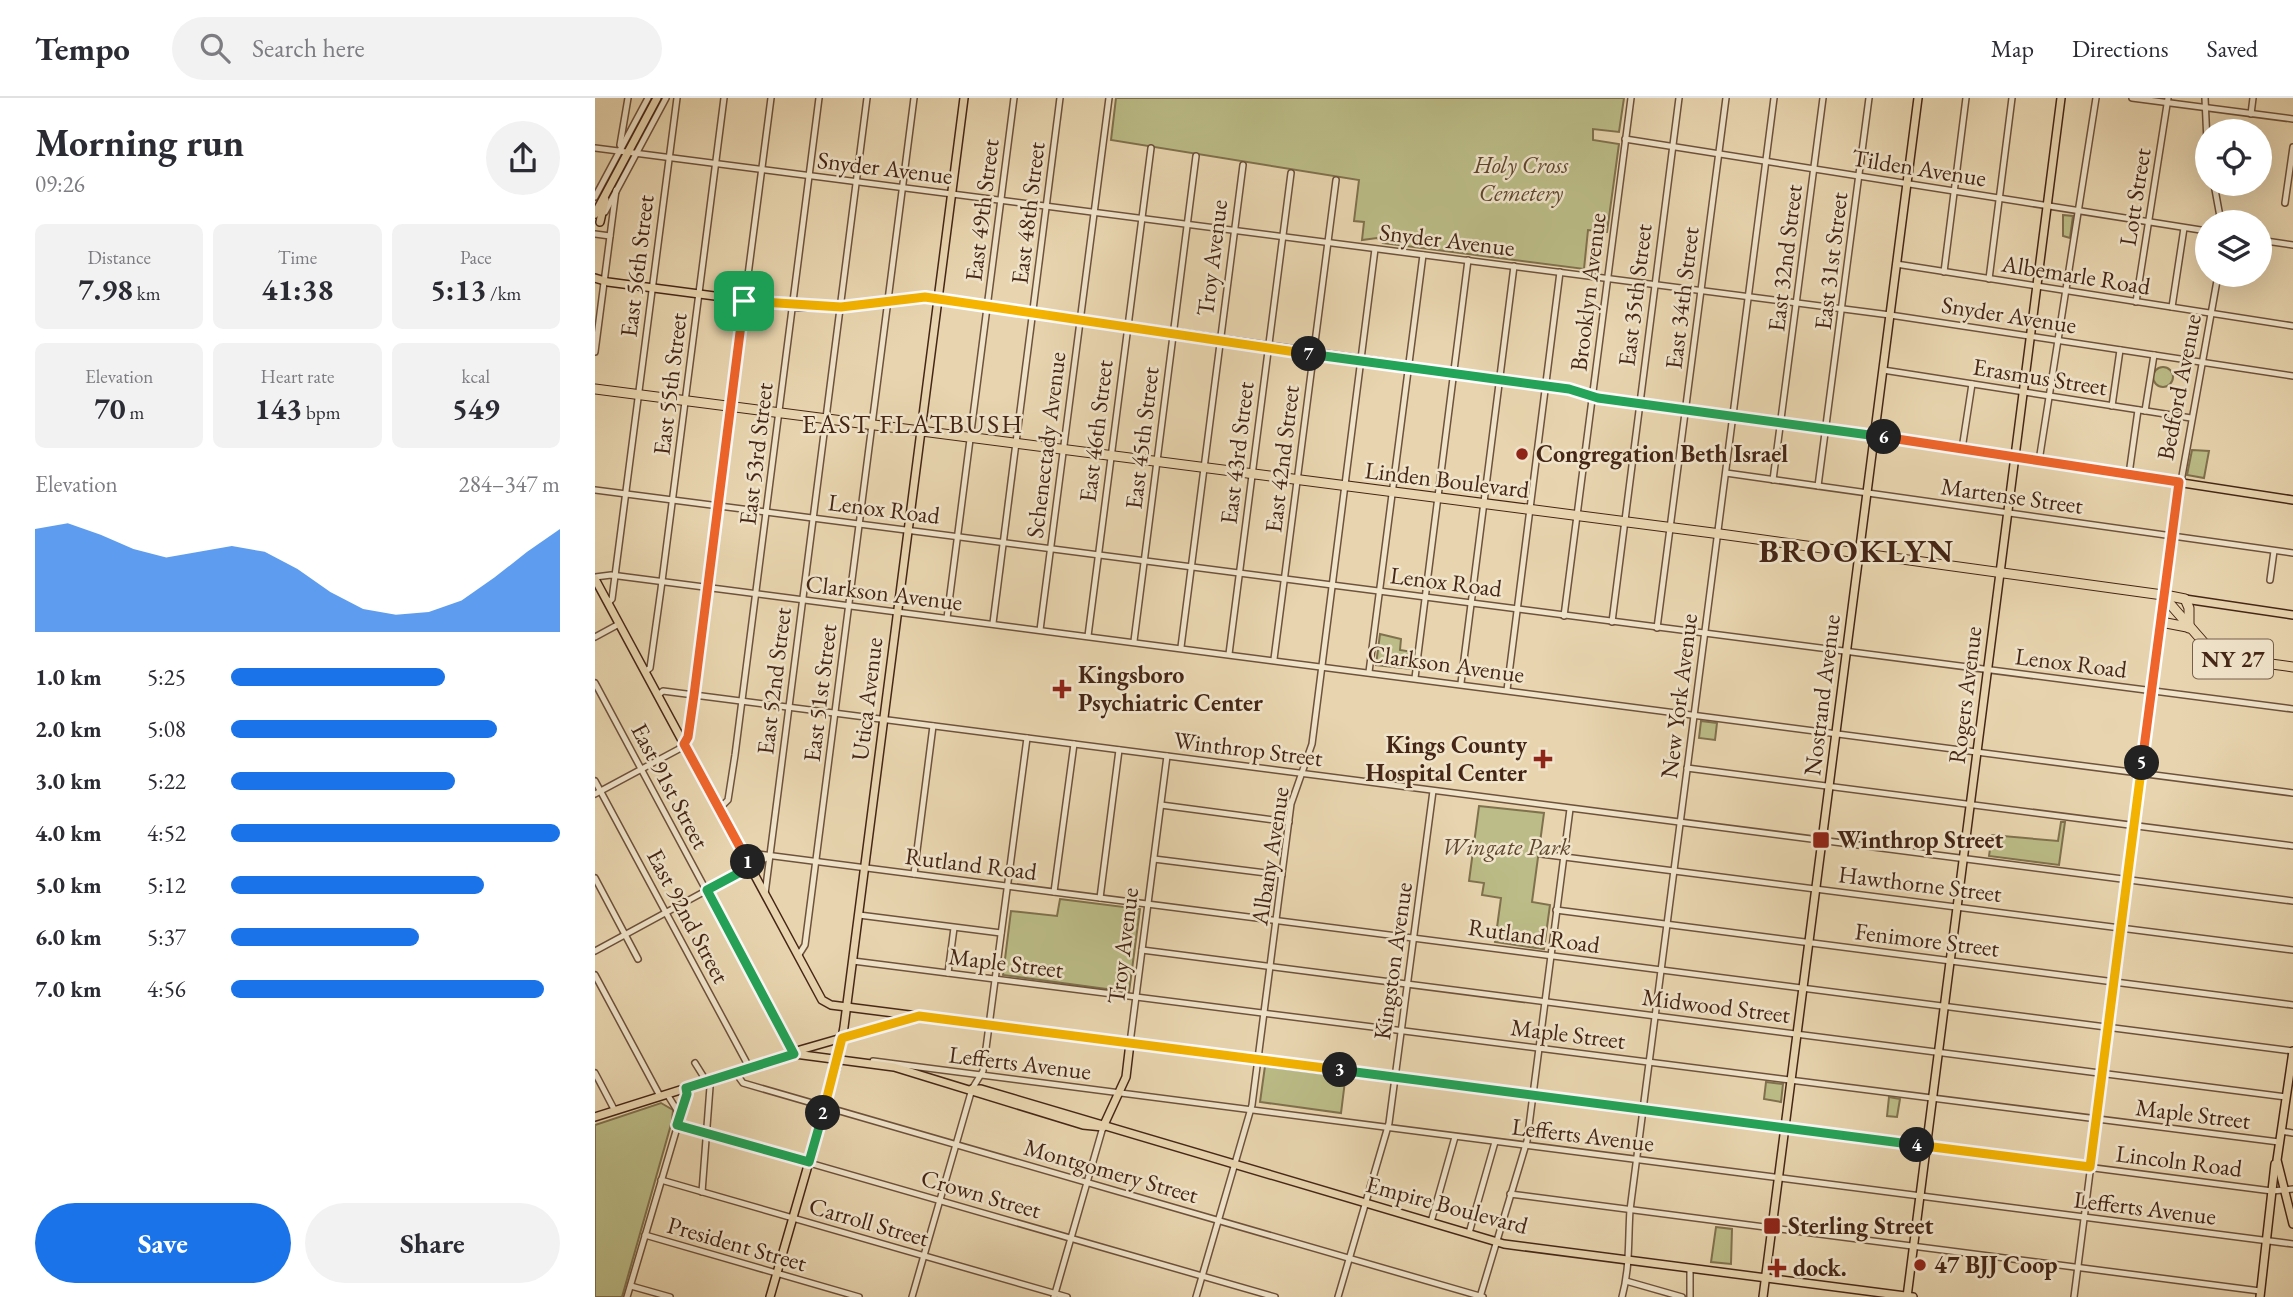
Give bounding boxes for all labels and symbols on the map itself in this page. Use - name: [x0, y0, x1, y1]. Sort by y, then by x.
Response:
- street label: East 49th Street: [957, 137, 1006, 283]
- street label: East 48th Street: [1003, 140, 1052, 286]
- street label: Tilden Avenue: [1850, 142, 1988, 193]
- street label: Snyder Avenue: [816, 144, 954, 191]
- street label: Lott Street: [2111, 145, 2158, 248]
- park label: Holy Cross Cemetery: [1473, 149, 1569, 208]
- street label: East 32nd Street: [1760, 182, 1809, 333]
- street label: East 31st Street: [1807, 190, 1854, 332]
- street label: East 56th Street: [612, 193, 661, 339]
- street label: Troy Avenue: [1189, 198, 1234, 318]
- street label: Brooklyn Avenue: [1562, 211, 1613, 373]
- street label: Snyder Avenue: [1378, 216, 1516, 263]
- street label: East 35th Street: [1610, 222, 1659, 368]
- street label: East 34th Street: [1657, 225, 1706, 371]
- street label: Albemarle Road: [1998, 247, 2154, 302]
- pin: [714, 271, 774, 331]
- street label: Snyder Avenue: [1939, 289, 2079, 340]
- street label: East 55th Street: [645, 311, 694, 457]
- street label: Bedford Avenue: [2149, 311, 2208, 463]
- pin: 7: [1291, 336, 1327, 372]
- street label: Schenectady Avenue: [1019, 350, 1072, 540]
- street label: Erasmus Street: [1971, 351, 2110, 402]
- street label: East 46th Street: [1071, 358, 1120, 504]
- street label: East 45th Street: [1117, 365, 1166, 511]
- street label: East 43rd Street: [1212, 379, 1261, 526]
- street label: East 53rd Street: [731, 380, 780, 527]
- street label: East 42nd Street: [1257, 383, 1306, 534]
- district label: EAST FLATBUSH: [802, 407, 1024, 441]
- pin: 6: [1867, 420, 1901, 454]
- place label: Congregation Beth Israel: [1536, 438, 1788, 470]
- marker: Congregation Beth Israel: [1514, 446, 1530, 462]
- street label: Linden Boulevard: [1363, 454, 1532, 505]
- street label: Martense Street: [1939, 470, 2085, 521]
- street label: Lenox Road: [826, 486, 943, 531]
- district label: BROOKLYN: [1759, 530, 1955, 572]
- street label: Lenox Road: [1388, 559, 1505, 604]
- street label: Clarkson Avenue: [804, 568, 964, 617]
- street label: East 52nd Street: [749, 605, 798, 756]
- street label: New York Avenue: [1653, 612, 1704, 780]
- street label: Nostrand Avenue: [1796, 613, 1847, 777]
- street label: East 51st Street: [796, 622, 843, 764]
- street label: Rogers Avenue: [1941, 624, 1988, 765]
- street label: Utica Avenue: [844, 636, 889, 762]
- street label: Clarkson Avenue: [1366, 637, 1526, 690]
- road number: NY 27: [2193, 639, 2273, 678]
- street label: Lenox Road: [2013, 640, 2130, 685]
- place label: Kingsboro Psychiatric Center: [1078, 659, 1263, 719]
- marker: Kingsboro Psychiatric Center: [1052, 679, 1072, 699]
- street label: East 91st Street: [624, 717, 717, 855]
- street label: Winthrop Street: [1172, 724, 1325, 773]
- place label: Kings County Hospital Center: [1366, 729, 1527, 788]
- pin: 5: [2125, 746, 2159, 780]
- marker: Kings County Hospital Center: [1533, 749, 1553, 769]
- street label: Albany Avenue: [1243, 784, 1296, 928]
- place label: Winthrop Street: [1837, 824, 2004, 855]
- marker: Winthrop Street: [1811, 830, 1831, 850]
- park label: Wingate Park: [1441, 831, 1571, 862]
- street label: Rutland Road: [903, 840, 1040, 887]
- street label: East 92nd Street: [640, 843, 737, 989]
- pin: 1: [731, 844, 765, 880]
- street label: Hawthorne Street: [1837, 858, 2004, 909]
- street label: Kingston Avenue: [1366, 880, 1419, 1042]
- street label: Troy Avenue: [1100, 886, 1145, 1006]
- street label: Rutland Road: [1466, 911, 1603, 960]
- street label: Fenimore Street: [1853, 915, 2001, 964]
- street label: Maple Street: [947, 940, 1066, 985]
- street label: Midwood Street: [1640, 981, 1792, 1030]
- street label: Maple Street: [1509, 1011, 1628, 1056]
- street label: Lefferts Avenue: [947, 1038, 1093, 1087]
- pin: 3: [1323, 1052, 1357, 1088]
- street label: Maple Street: [2134, 1091, 2253, 1136]
- pin: 2: [805, 1096, 841, 1130]
- street label: Lefferts Avenue: [1510, 1110, 1656, 1159]
- pin: 4: [1899, 1128, 1935, 1162]
- street label: Montgomery Street: [1021, 1131, 1202, 1210]
- street label: Lincoln Road: [2114, 1137, 2245, 1184]
- street label: Crown Street: [918, 1162, 1045, 1226]
- street label: Empire Boulevard: [1363, 1168, 1532, 1241]
- street label: Lefferts Avenue: [2072, 1183, 2218, 1232]
- street label: Carroll Street: [806, 1190, 933, 1254]
- street label: President Street: [664, 1209, 811, 1278]
- place label: Sterling Street: [1788, 1210, 1933, 1242]
- marker: Sterling Street: [1762, 1216, 1782, 1236]
- place label: 47 BJJ Coop: [1934, 1249, 2057, 1280]
- place label: dock.: [1793, 1252, 1847, 1283]
- marker: 47 BJJ Coop: [1912, 1257, 1928, 1273]
- marker: dock.: [1767, 1258, 1787, 1278]

